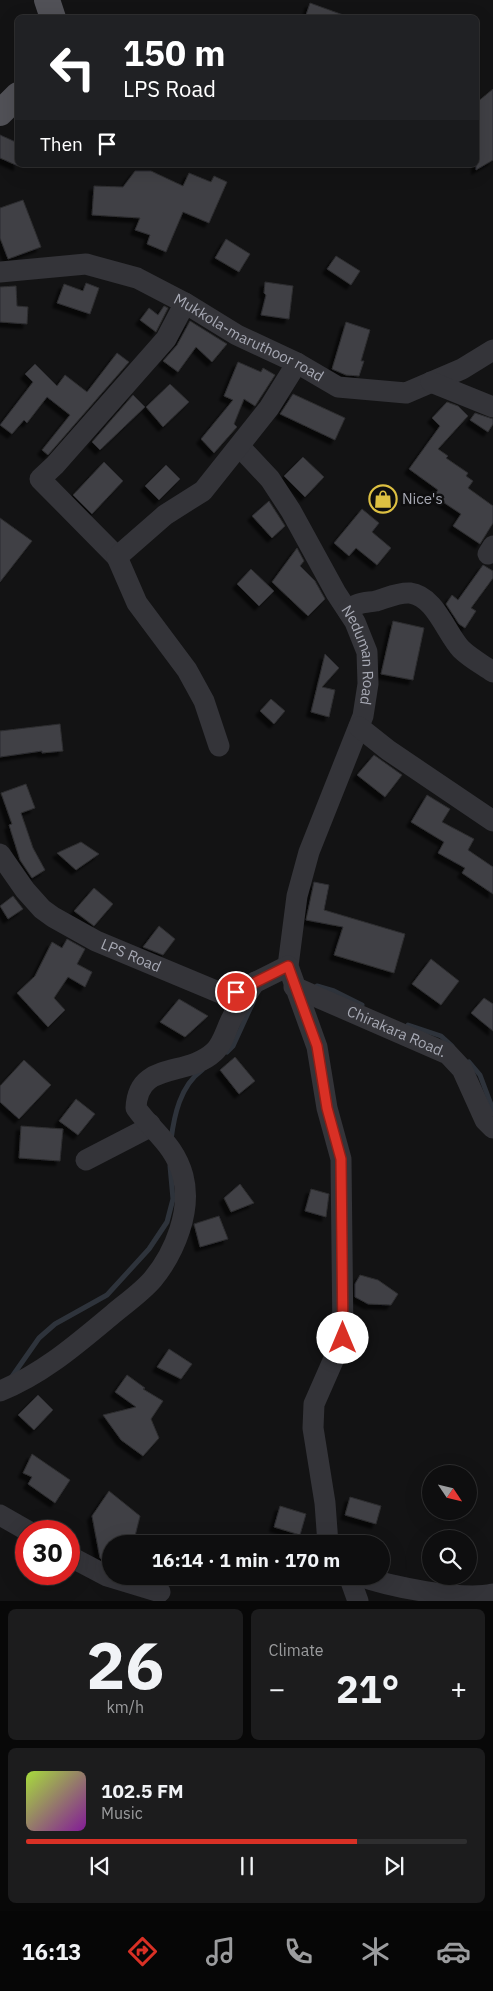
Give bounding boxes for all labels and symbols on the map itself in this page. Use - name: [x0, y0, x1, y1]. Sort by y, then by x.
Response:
- street label: Mukkola-maruthoor road: [171, 289, 327, 386]
- shop icon: Nice's: [368, 484, 398, 514]
- place label: Nice's: [402, 489, 443, 508]
- street label: Neduman Road: [337, 601, 378, 707]
- street label: LPS Road: [98, 934, 164, 976]
- pin: [215, 971, 257, 1013]
- street label: Chirakara Road.: [344, 1001, 450, 1061]
- position arrow: [316, 1311, 368, 1363]
- north arrow: [422, 1465, 478, 1520]
- speed limit sign: 30: [15, 1520, 80, 1585]

